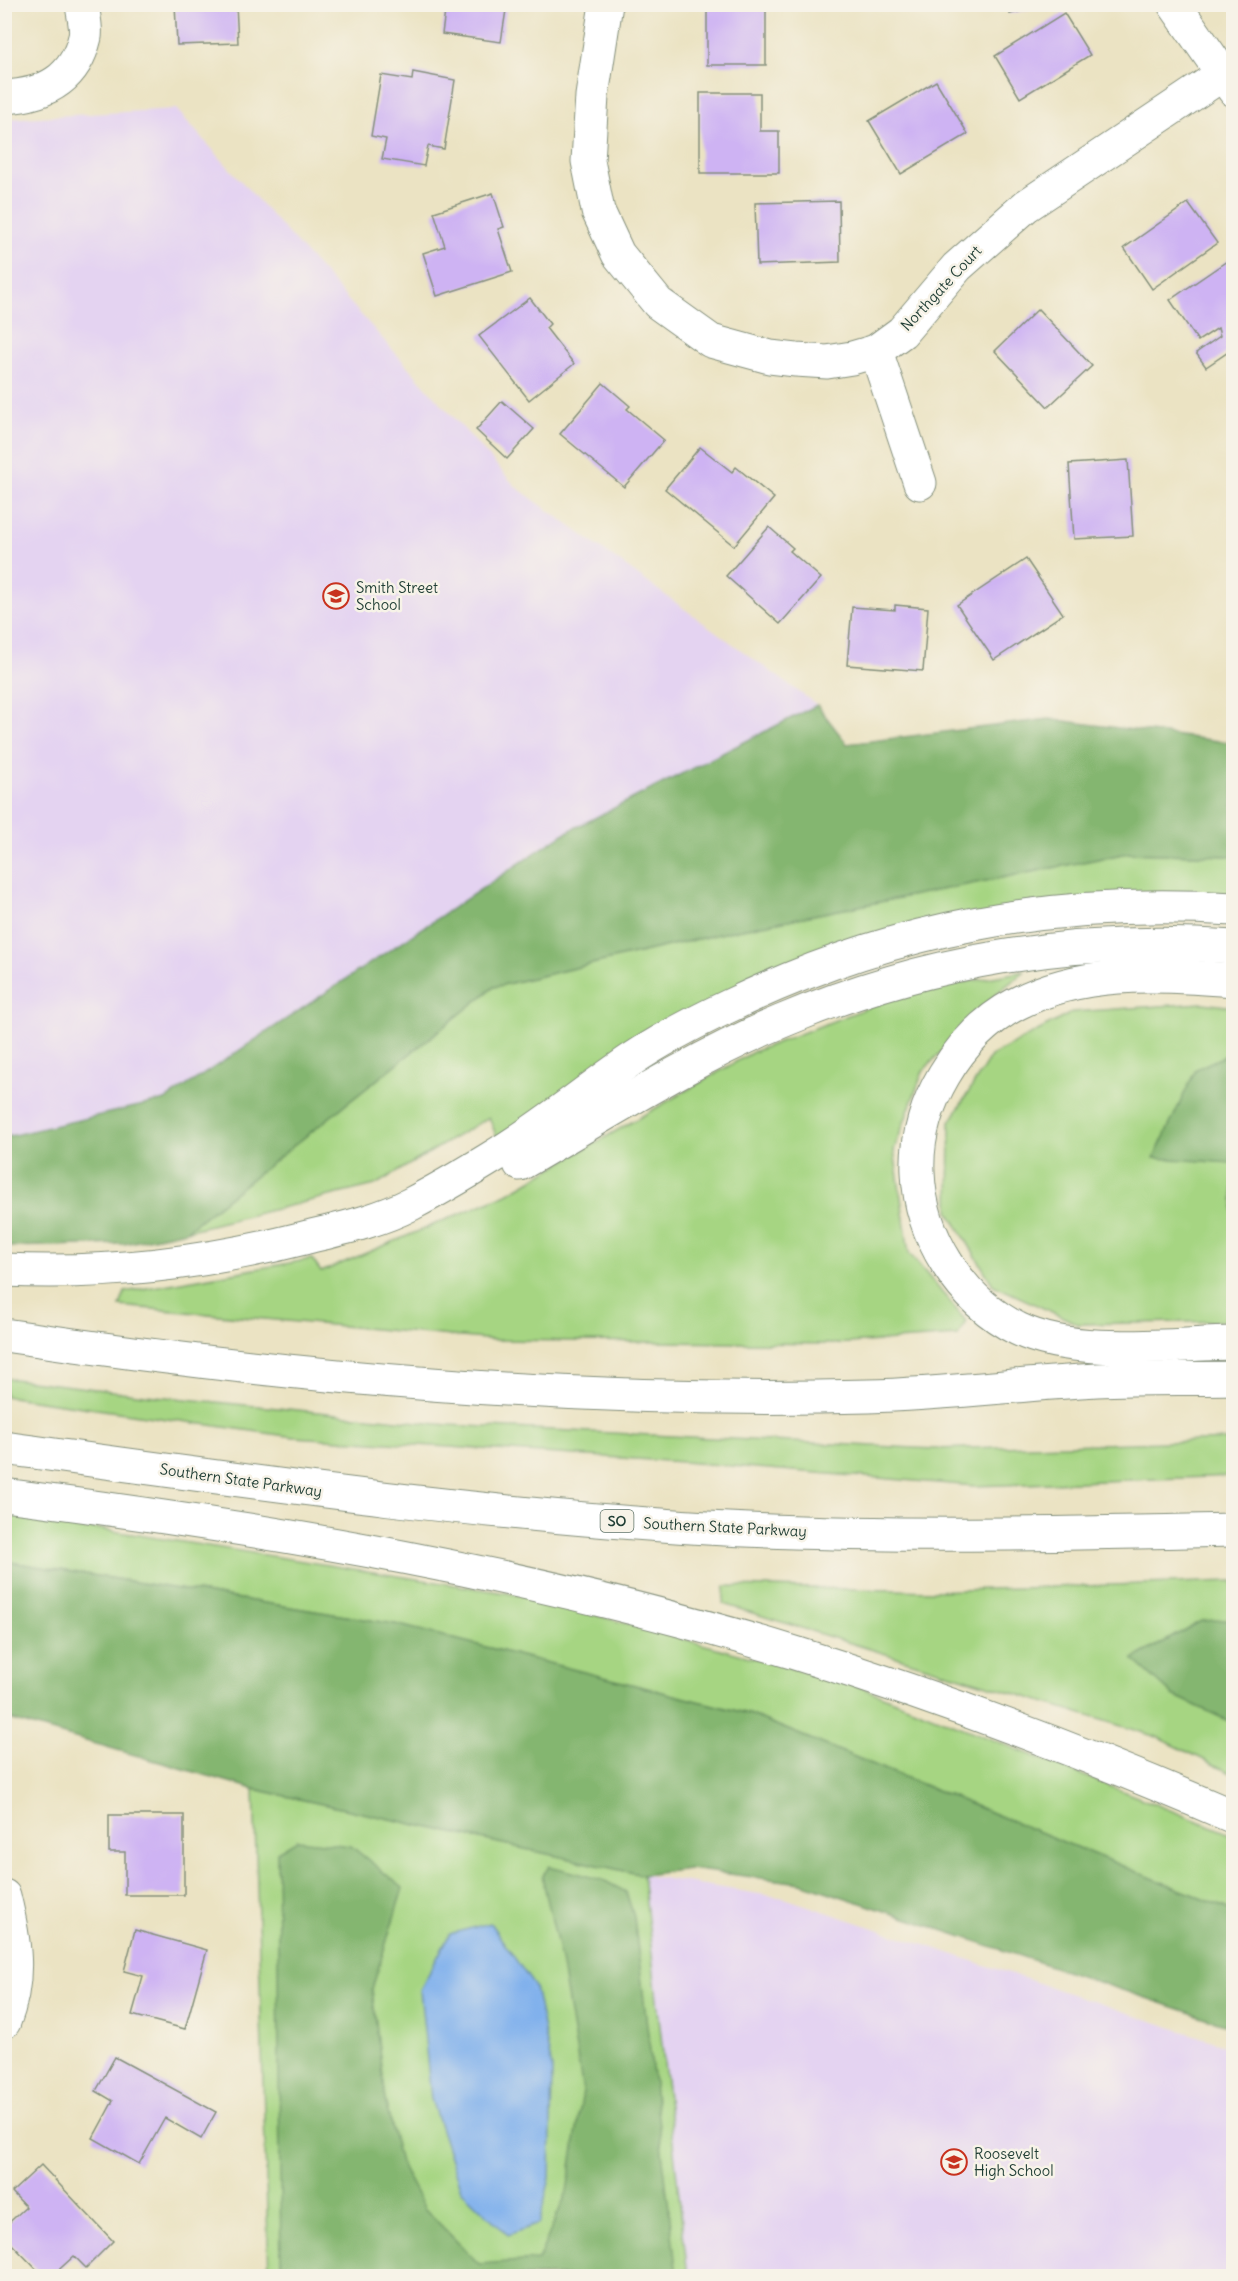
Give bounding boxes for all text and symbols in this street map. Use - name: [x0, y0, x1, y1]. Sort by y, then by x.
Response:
- street label: Northgate Court: [897, 241, 985, 335]
- place label: Smith Street School: [356, 578, 438, 614]
- school or university icon: Smith Street School: [321, 581, 351, 611]
- street label: Southern State Parkway: [159, 1459, 323, 1501]
- road number: SO: [600, 1510, 634, 1532]
- street label: Southern State Parkway: [643, 1513, 807, 1541]
- place label: Roosevelt High School: [974, 2144, 1054, 2180]
- school or university icon: Roosevelt High School: [939, 2147, 969, 2177]

